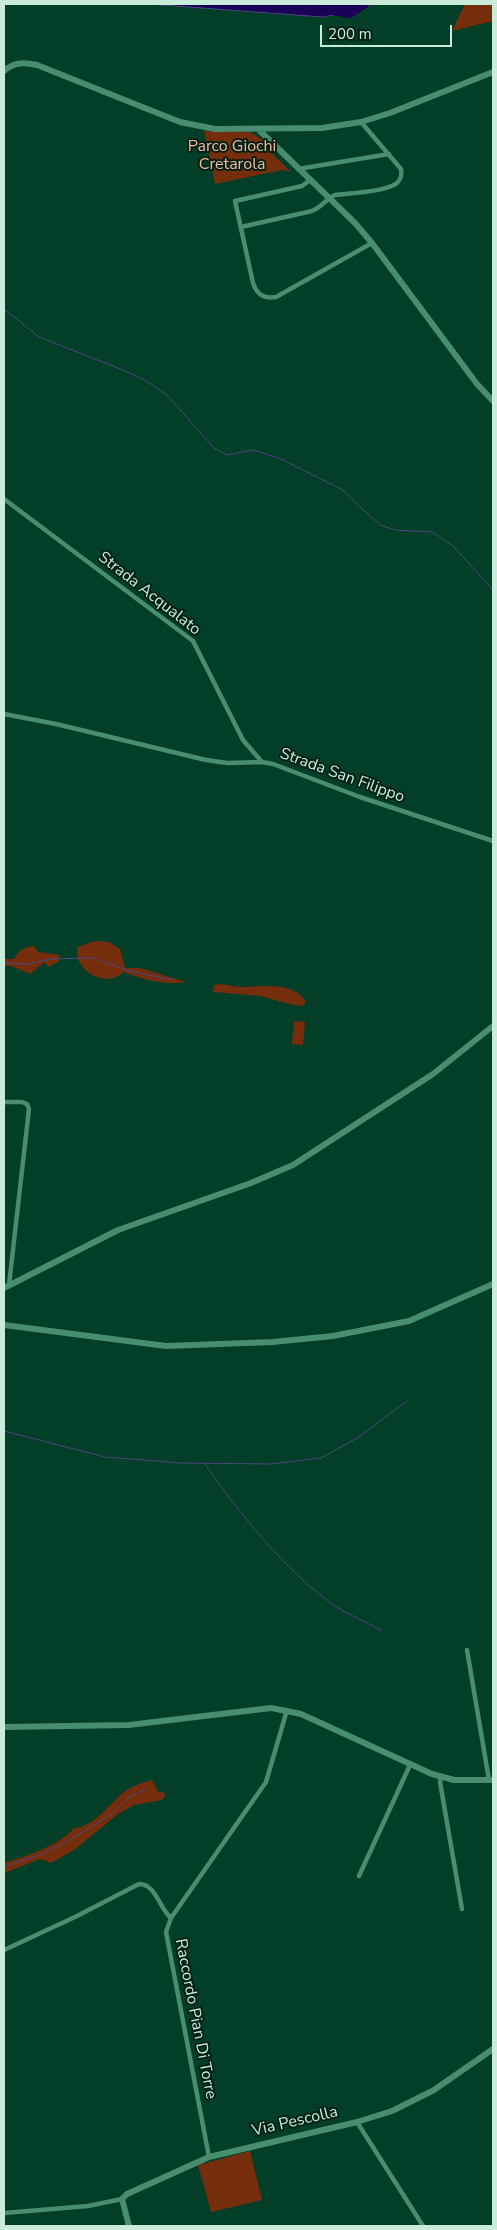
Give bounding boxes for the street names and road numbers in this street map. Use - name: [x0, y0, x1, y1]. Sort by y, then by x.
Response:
- street label: Strada Acqualato: [94, 548, 204, 640]
- street label: Strada San Filippo: [277, 744, 407, 808]
- street label: Raccordo Pian Di Torre: [170, 1937, 220, 2101]
- street label: Via Pescolla: [250, 2103, 340, 2141]

